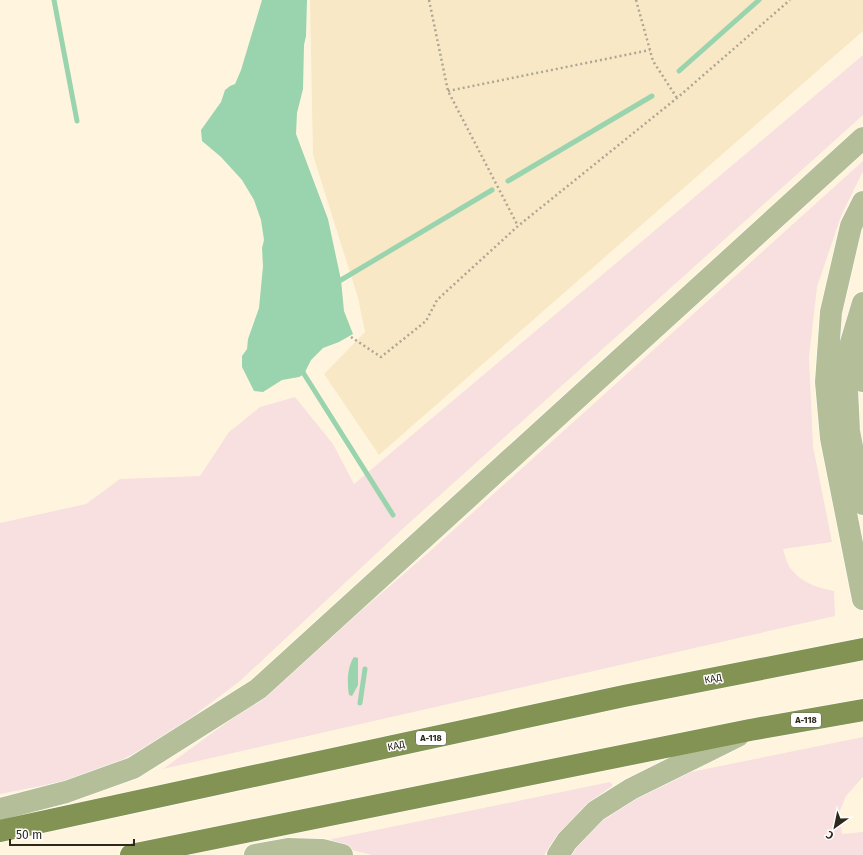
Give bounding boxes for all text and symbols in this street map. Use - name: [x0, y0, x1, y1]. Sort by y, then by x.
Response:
- street label: КАД: [703, 671, 723, 687]
- road number: А-118: [791, 713, 821, 727]
- road number: А-118: [416, 731, 446, 745]
- street label: КАД: [386, 738, 406, 754]
- north arrow: [815, 807, 855, 847]
- scale bar: [10, 821, 134, 847]
- text: С: [823, 827, 836, 842]
- text: 50 m: [16, 828, 42, 842]

